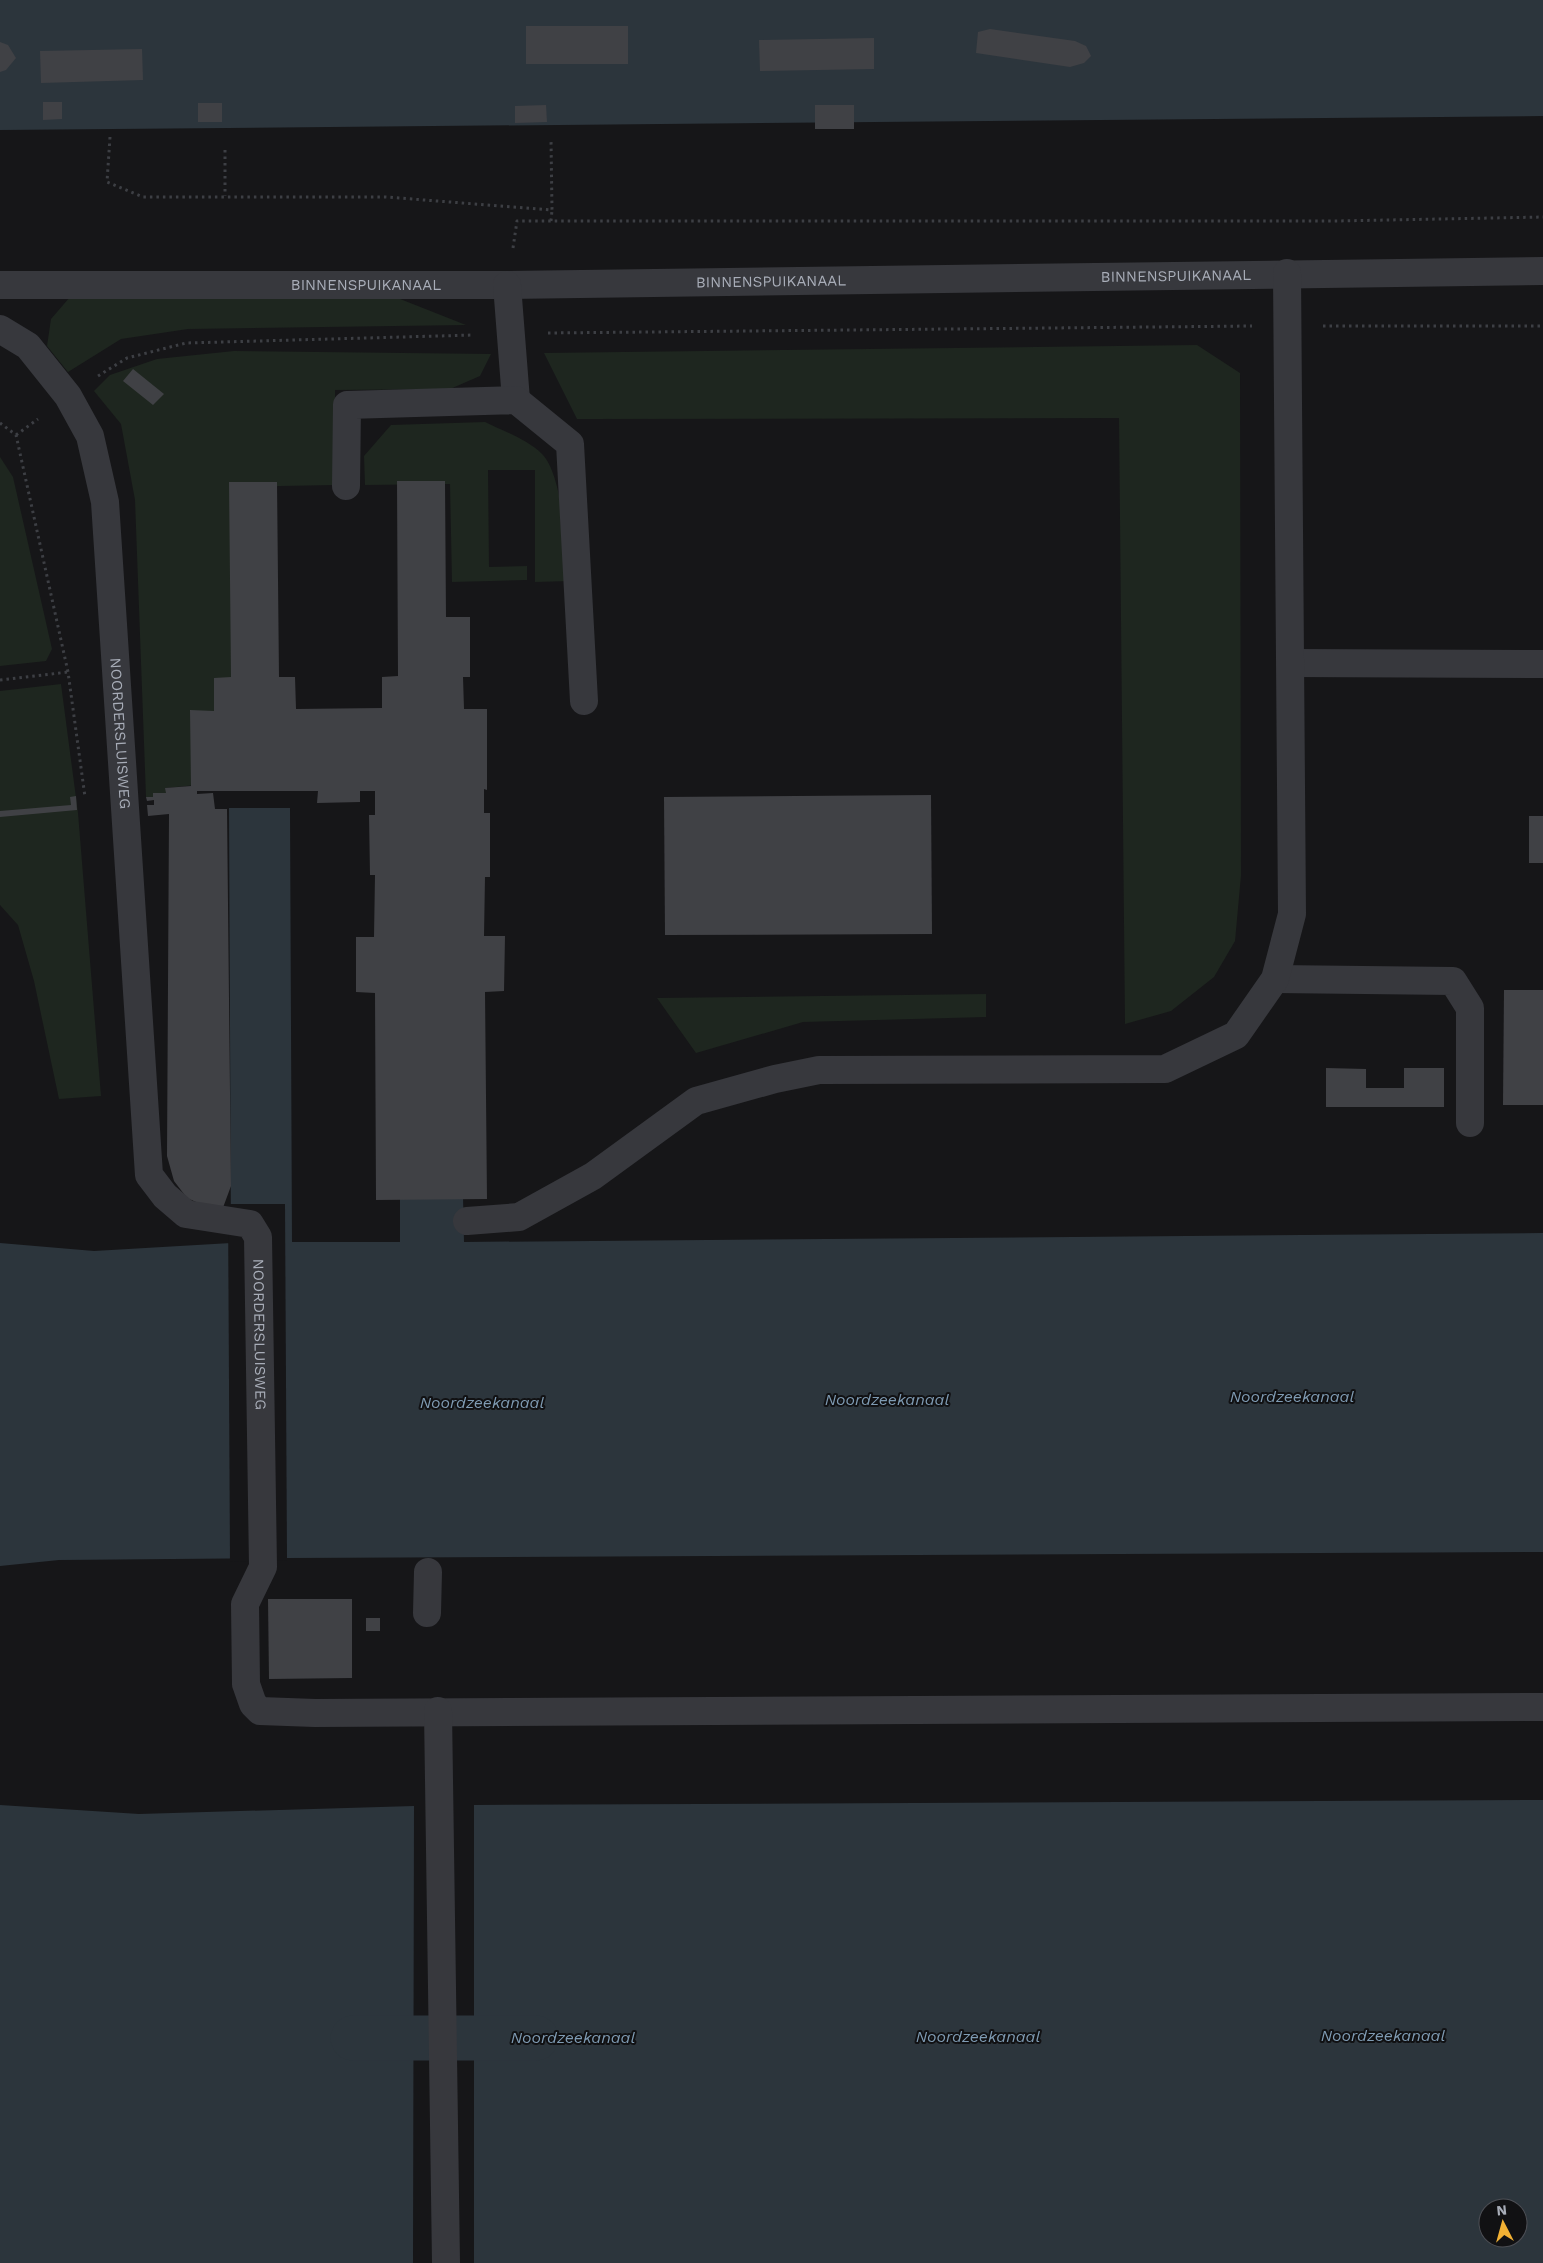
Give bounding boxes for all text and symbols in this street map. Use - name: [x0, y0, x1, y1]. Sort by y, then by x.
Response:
- street label: BINNENSPUIKANAAL: [1101, 266, 1251, 286]
- street label: BINNENSPUIKANAAL: [696, 271, 846, 291]
- street label: BINNENSPUIKANAAL: [291, 276, 441, 294]
- street label: NOORDERSLUISWEG: [106, 657, 134, 810]
- street label: NOORDERSLUISWEG: [249, 1258, 270, 1410]
- water label: Noordzeekanaal: [1230, 1387, 1354, 1406]
- water label: Noordzeekanaal: [825, 1390, 949, 1409]
- water label: Noordzeekanaal: [420, 1393, 544, 1412]
- water label: Noordzeekanaal: [1321, 2026, 1445, 2045]
- water label: Noordzeekanaal: [916, 2027, 1040, 2046]
- water label: Noordzeekanaal: [511, 2028, 635, 2047]
- north arrow: [1478, 2198, 1528, 2248]
- text: N: [1496, 2202, 1508, 2219]

